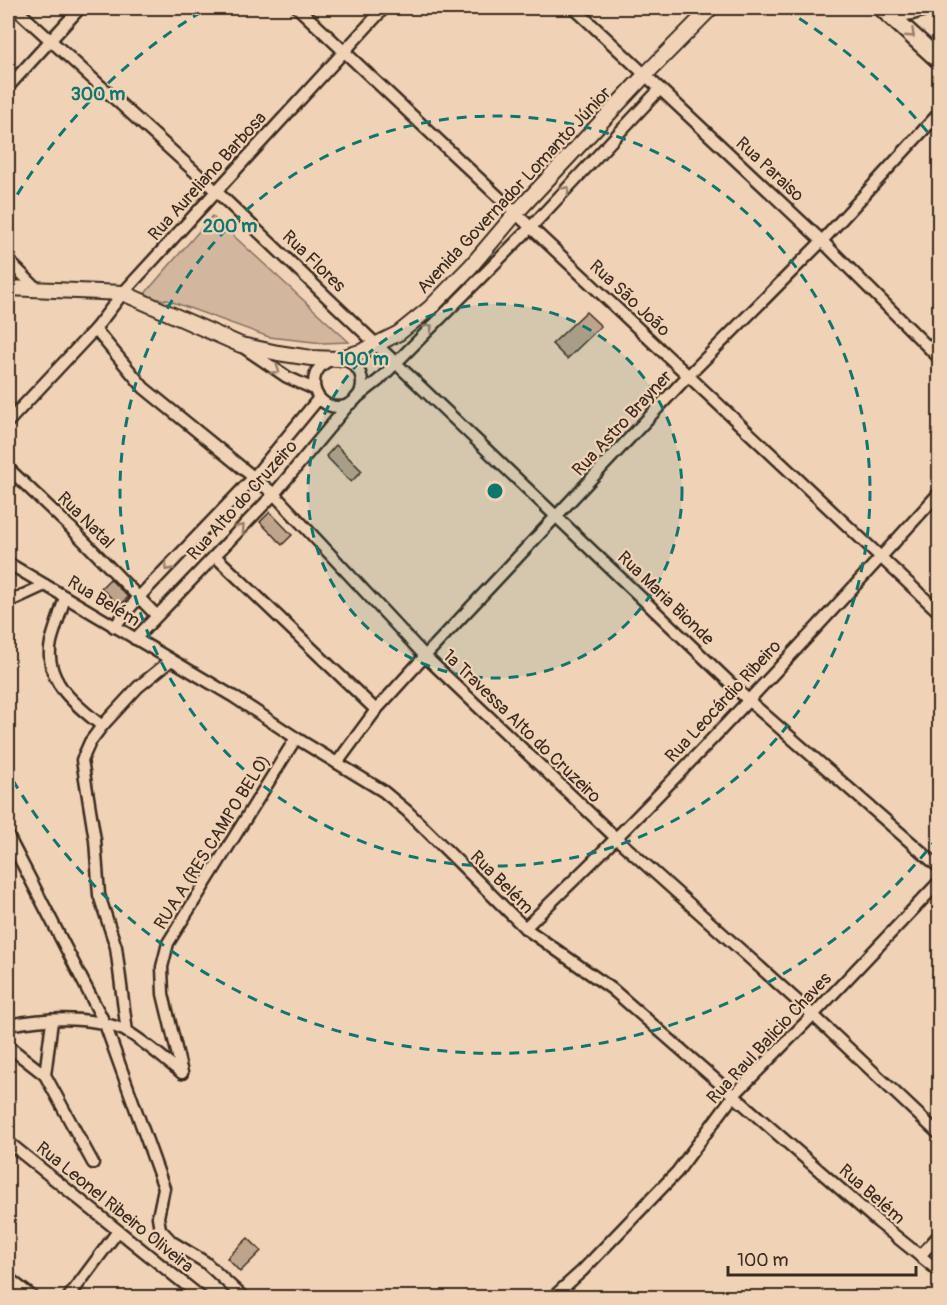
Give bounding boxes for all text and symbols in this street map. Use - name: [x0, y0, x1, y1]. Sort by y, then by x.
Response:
- one-way arrow: [904, 27, 915, 38]
- street label: Avenida Governador Lomanto Júnior: [412, 81, 617, 299]
- text: 300 m: [71, 83, 125, 106]
- street label: Rua Aureliano Barbosa: [143, 107, 271, 246]
- street label: Rua Paraiso: [731, 132, 809, 207]
- one-way arrow: [559, 186, 570, 196]
- text: 200 m: [203, 215, 257, 238]
- street label: Rua Flores: [277, 225, 350, 297]
- street label: Rua São João: [584, 255, 675, 342]
- one-way arrow: [421, 325, 432, 336]
- text: 100 m: [337, 348, 389, 371]
- one-way arrow: [269, 363, 280, 374]
- street label: Rua Astro Brayner: [567, 365, 678, 481]
- street label: Rua Alto do Cruzeiro: [182, 435, 303, 565]
- centre of rings: [485, 481, 505, 501]
- street label: Rua Natal: [52, 487, 119, 554]
- one-way arrow: [234, 525, 245, 535]
- street label: Rua Maria Bionde: [612, 546, 719, 650]
- one-way arrow: [165, 559, 176, 570]
- street label: Rua Belém: [63, 571, 144, 632]
- street label: Rua Leocárdio Ribeiro: [660, 635, 787, 768]
- street label: 1ª Travessa Alto do Cruzeiro: [438, 645, 606, 808]
- street label: RUA A (RES CAMPO BELO): [149, 751, 276, 934]
- street label: Rua Belém: [465, 846, 538, 919]
- street label: Rua Raul Balicio Chaves: [702, 967, 837, 1109]
- street label: Rua Leonel Ribeiro Oliveira: [31, 1137, 198, 1278]
- street label: Rua Belém: [834, 1159, 910, 1230]
- scale bar: [728, 1239, 916, 1277]
- text: 100 m: [737, 1249, 789, 1272]

